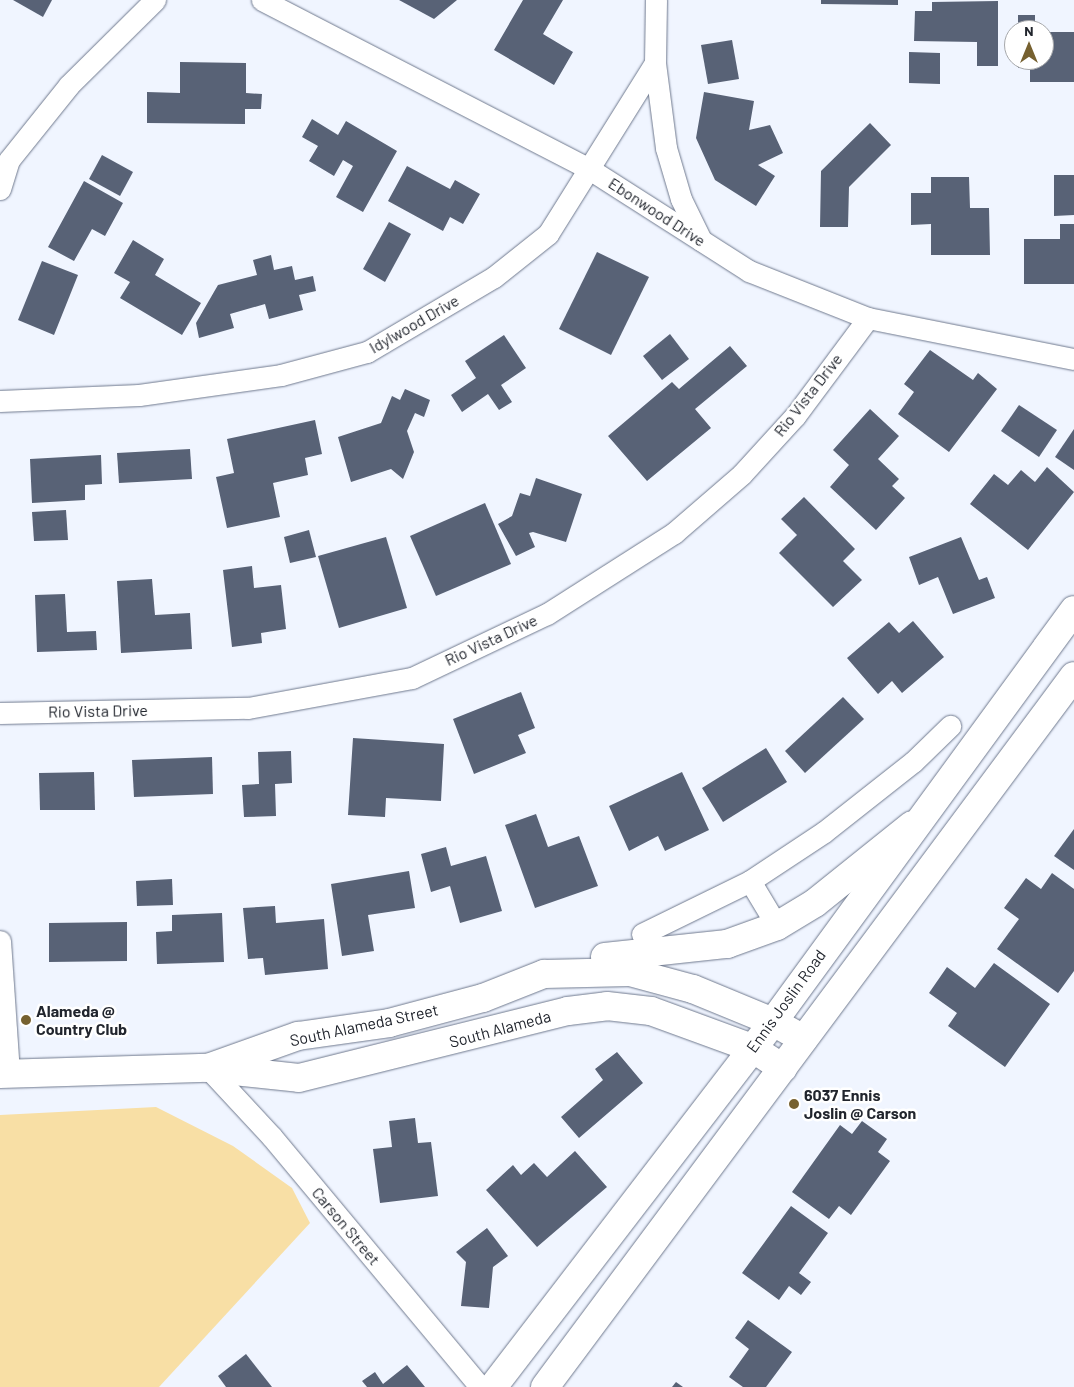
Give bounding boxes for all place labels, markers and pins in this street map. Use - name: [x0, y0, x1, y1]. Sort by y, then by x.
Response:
- place label: Alameda @ Country Club: [36, 1001, 127, 1039]
- marker: Alameda @ Country Club: [20, 1014, 32, 1026]
- place label: 6037 Ennis Joslin @ Carson: [804, 1085, 916, 1123]
- marker: 6037 Ennis Joslin @ Carson: [788, 1098, 800, 1110]

